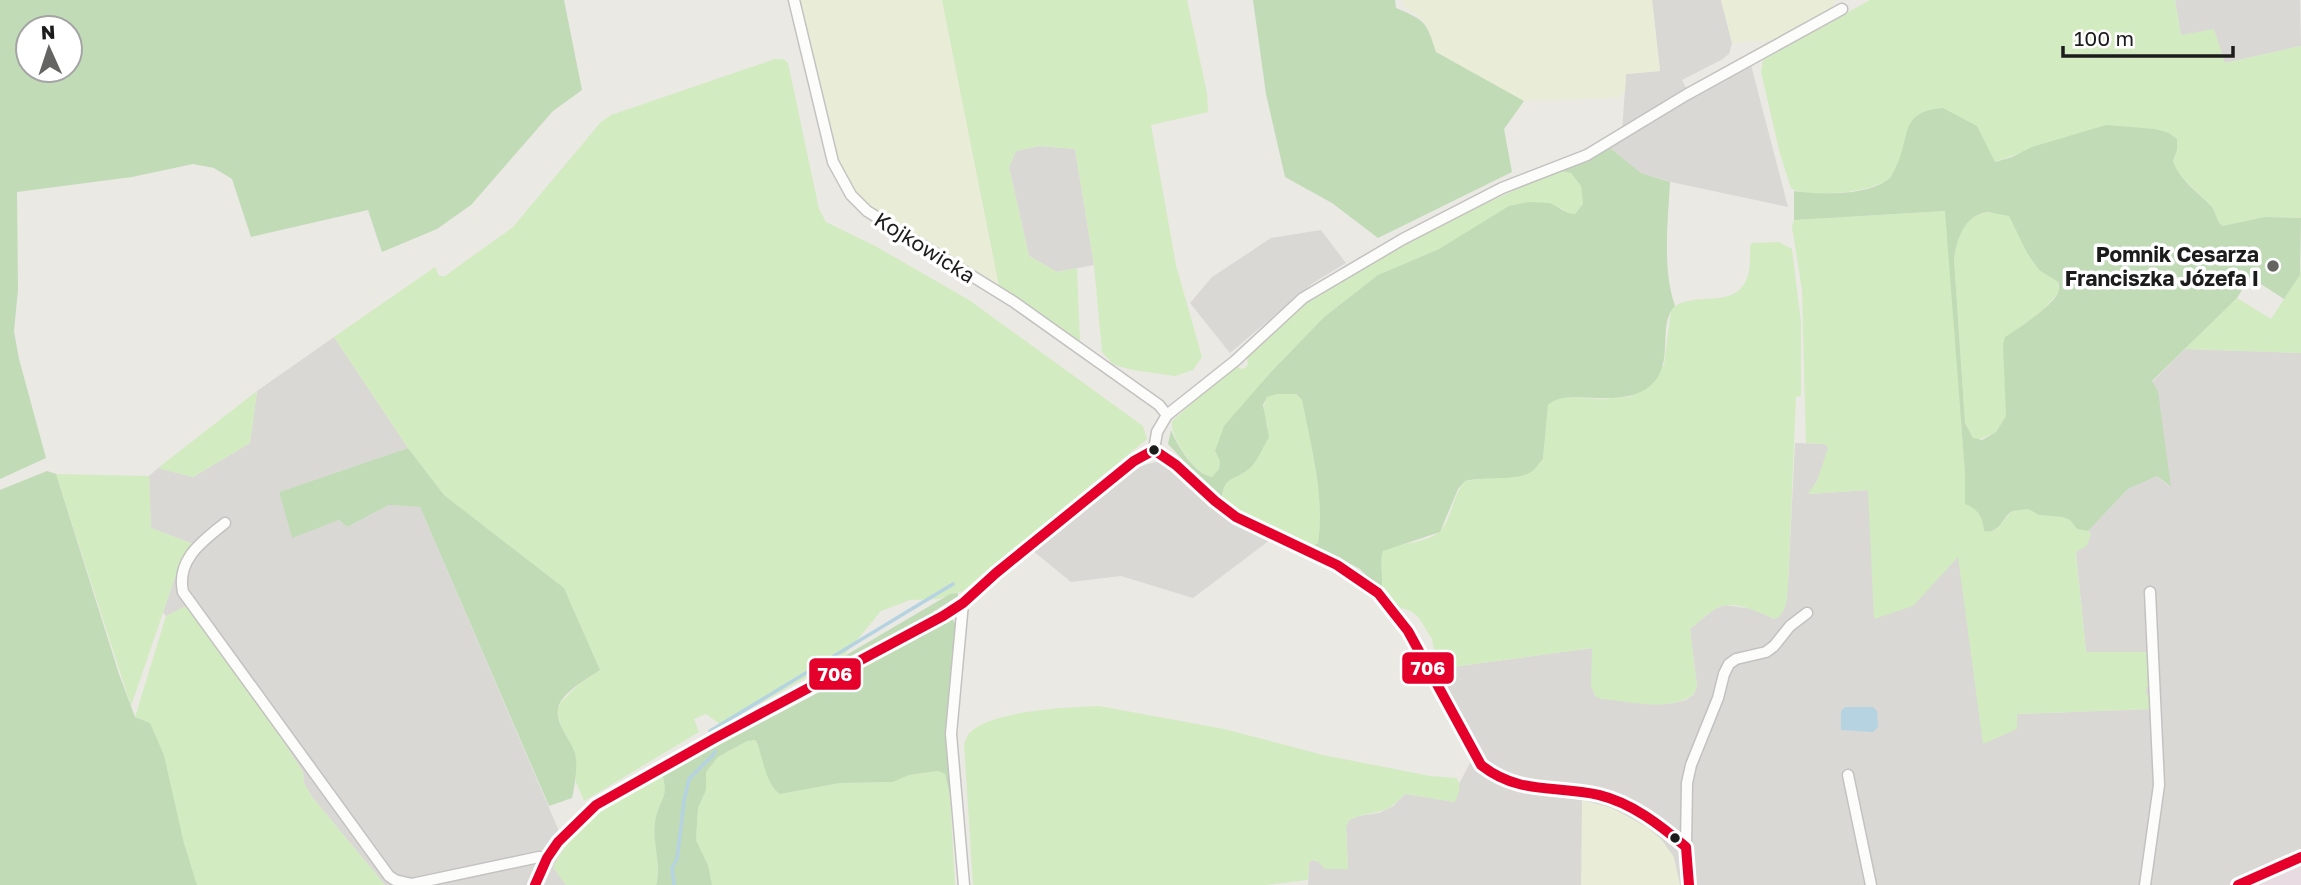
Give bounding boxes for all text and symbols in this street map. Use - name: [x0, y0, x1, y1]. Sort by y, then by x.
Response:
- north arrow: [14, 14, 84, 84]
- scale bar: [2063, 14, 2233, 58]
- text: N: [40, 20, 56, 43]
- text: 100 m: [2074, 25, 2134, 51]
- street label: Kojkowicka: [870, 206, 980, 288]
- place label: Pomnik Cesarza Franciszka Józefa I: [2065, 241, 2259, 291]
- marker: Pomnik Cesarza Franciszka Józefa I: [2265, 258, 2281, 274]
- unlabelled marker: [1147, 443, 1161, 457]
- line badge: 706: [1401, 651, 1455, 685]
- text: 706: [1411, 656, 1445, 679]
- line badge: 706: [808, 657, 862, 691]
- text: 706: [818, 662, 852, 685]
- unlabelled marker: [1668, 831, 1682, 845]

